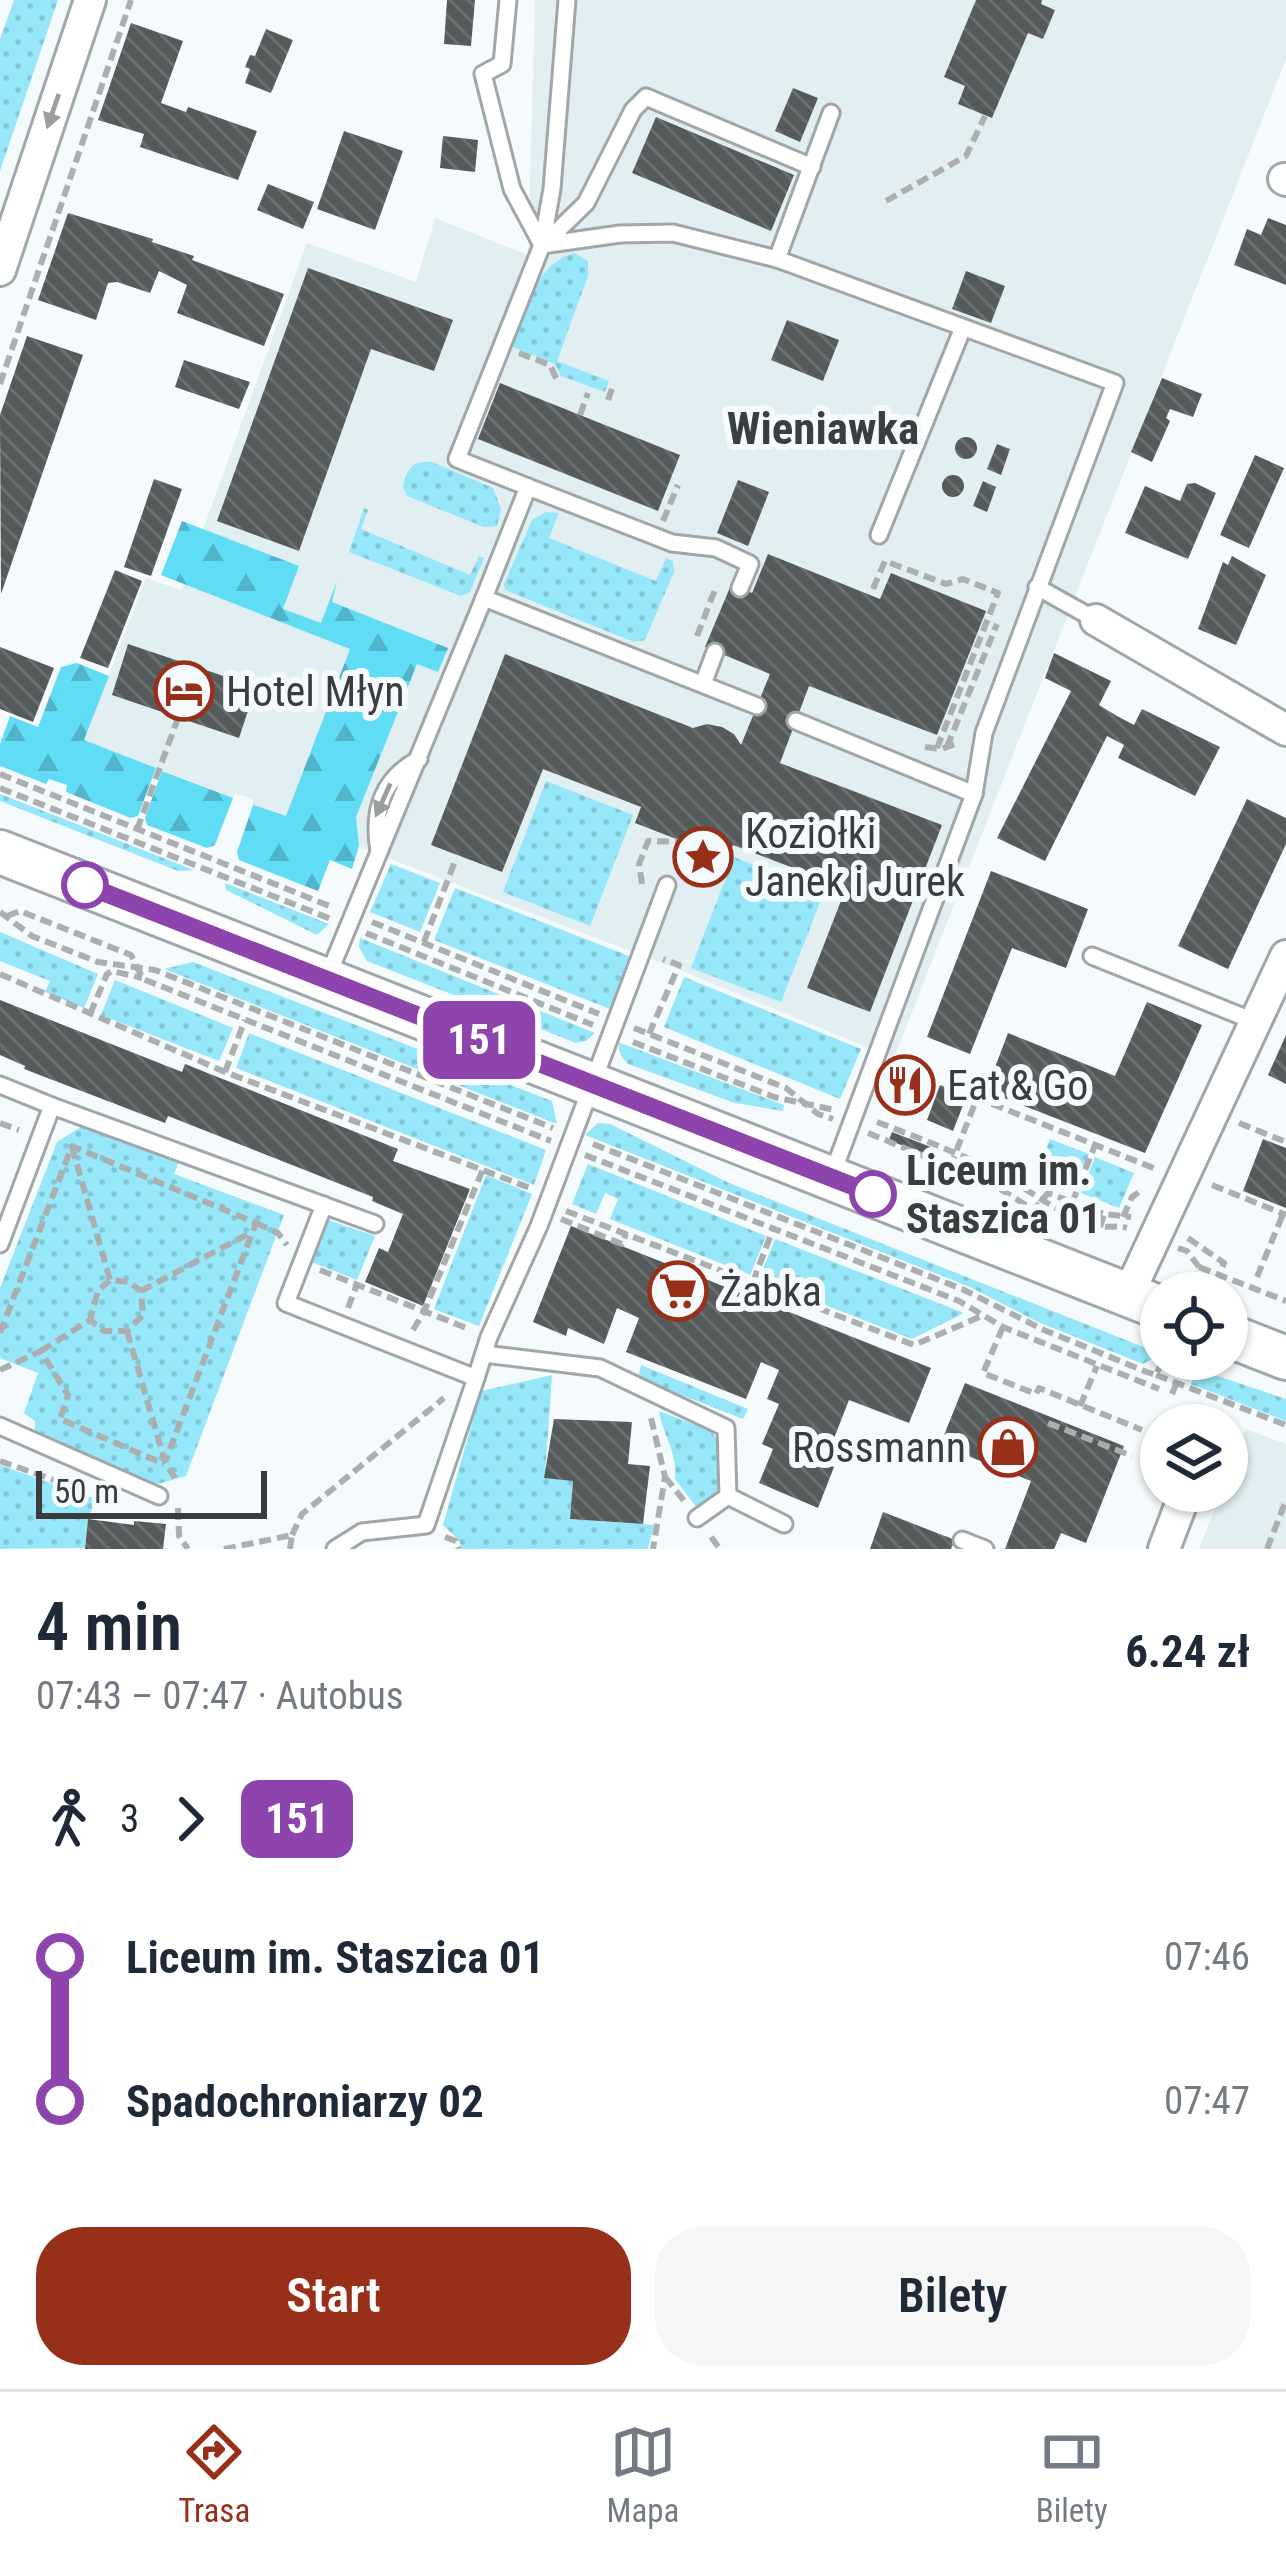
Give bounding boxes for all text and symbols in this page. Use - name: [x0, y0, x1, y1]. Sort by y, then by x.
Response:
- one-way arrow: [43, 93, 61, 129]
- district label: Wieniawka: [727, 402, 919, 455]
- hotel icon: Hotel Młyn: [153, 660, 215, 722]
- place label: Hotel Młyn: [226, 667, 405, 716]
- one-way arrow: [373, 783, 393, 818]
- place label: Koziołki Janek i Jurek: [745, 809, 965, 906]
- place icon: Koziołki Janek i Jurek: [672, 826, 734, 888]
- unlabelled marker: [63, 863, 107, 907]
- line badge: 151: [410, 1001, 548, 1079]
- text: 151: [447, 1015, 511, 1064]
- restaurant icon: Eat & Go: [874, 1054, 936, 1116]
- place label: Eat & Go: [947, 1061, 1088, 1110]
- place label: Liceum im. Staszica 01: [906, 1146, 1101, 1243]
- marker: Liceum im. Staszica 01: [851, 1172, 895, 1216]
- supermarket icon: Żabka: [647, 1260, 709, 1322]
- place label: Żabka: [720, 1267, 822, 1316]
- map controls: [1140, 1272, 1248, 1512]
- button: locate: [1140, 1272, 1248, 1380]
- button: layers: [1140, 1404, 1248, 1512]
- shop icon: Rossmann: [977, 1416, 1039, 1478]
- place label: Rossmann: [792, 1423, 966, 1472]
- scale bar: [36, 1465, 267, 1518]
- text: 50 m: [54, 1472, 119, 1511]
- text: 4 min: [36, 1589, 182, 1666]
- text: 6.24 zł: [1125, 1625, 1250, 1678]
- text: 07:43 – 07:47 · Autobus: [36, 1673, 404, 1719]
- icon: walk: [36, 1786, 102, 1852]
- icon: forward: [157, 1786, 223, 1852]
- text: 151: [265, 1794, 329, 1843]
- text: 3: [120, 1796, 139, 1842]
- text: Liceum im. Staszica 01: [126, 1931, 544, 1984]
- text: 07:46: [1164, 1934, 1250, 1980]
- text: Spadochroniarzy 02: [126, 2075, 484, 2128]
- text: 07:47: [1164, 2078, 1250, 2124]
- button: Start: [36, 2227, 631, 2365]
- button: Bilety: [655, 2227, 1250, 2365]
- tab: Trasa: [178, 2419, 250, 2530]
- tab: Mapa: [607, 2419, 679, 2530]
- tab: Bilety: [1036, 2419, 1108, 2530]

